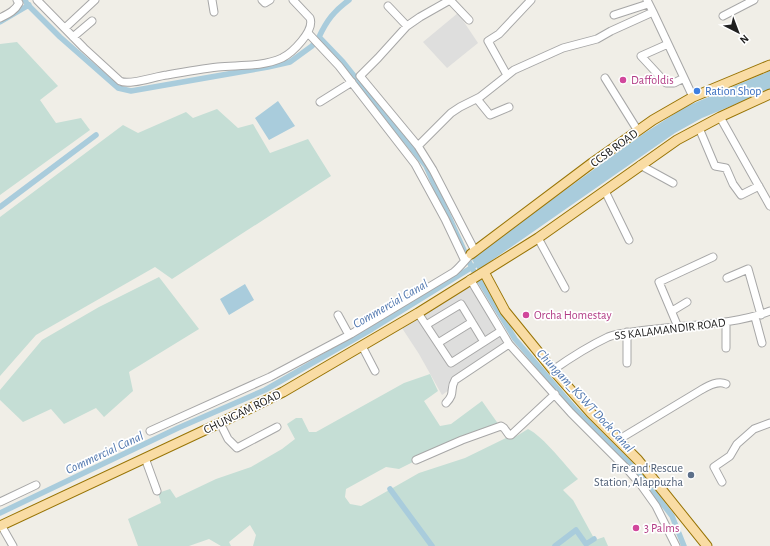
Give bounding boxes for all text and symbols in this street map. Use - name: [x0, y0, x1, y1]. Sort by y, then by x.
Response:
- north arrow: [718, 12, 758, 52]
- text: N: [738, 32, 751, 46]
- place label: Daffoldis: [631, 74, 674, 86]
- marker: Daffoldis: [618, 75, 628, 85]
- place label: Ration Shop: [705, 85, 761, 97]
- marker: Ration Shop: [692, 86, 702, 96]
- street label: CCSB ROAD: [588, 127, 640, 169]
- water label: Commercial Canal: [351, 278, 431, 331]
- place label: Orcha Homestay: [534, 309, 612, 322]
- marker: Orcha Homestay: [521, 310, 531, 320]
- street label: SS KALAMANDIR ROAD: [614, 316, 726, 342]
- water label: Chungam_KSWT Dock Canal: [534, 347, 636, 455]
- street label: CHUNGAM ROAD: [202, 388, 283, 436]
- water label: Commercial Canal: [64, 430, 146, 477]
- place label: Fire and Rescue Station, Alappuzha: [594, 462, 683, 488]
- marker: Fire and Rescue Station, Alappuzha: [686, 470, 696, 480]
- place label: 3 Palms: [644, 522, 679, 534]
- marker: 3 Palms: [631, 523, 641, 533]

